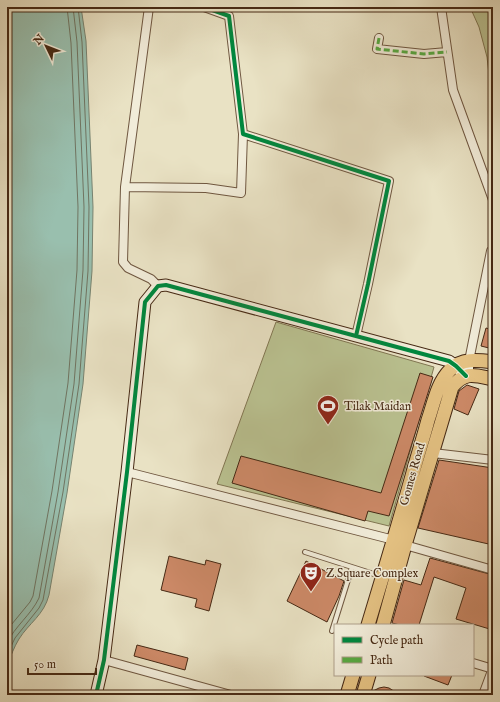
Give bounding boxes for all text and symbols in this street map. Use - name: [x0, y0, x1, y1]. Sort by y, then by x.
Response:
- north arrow: [26, 26, 66, 66]
- text: N: [30, 31, 48, 49]
- sports icon: Tilak Maidan: [315, 393, 341, 426]
- place label: Tilak Maidan: [344, 399, 412, 414]
- street label: Gomes Road: [396, 440, 429, 507]
- theatre icon: Z Square Complex: [298, 560, 324, 593]
- place label: Z Square Complex: [326, 566, 419, 582]
- legend: [334, 624, 474, 676]
- text: Cycle path: [370, 633, 424, 649]
- scale bar: [28, 650, 96, 676]
- text: Path: [370, 653, 393, 668]
- text: 50 m: [34, 657, 56, 672]

